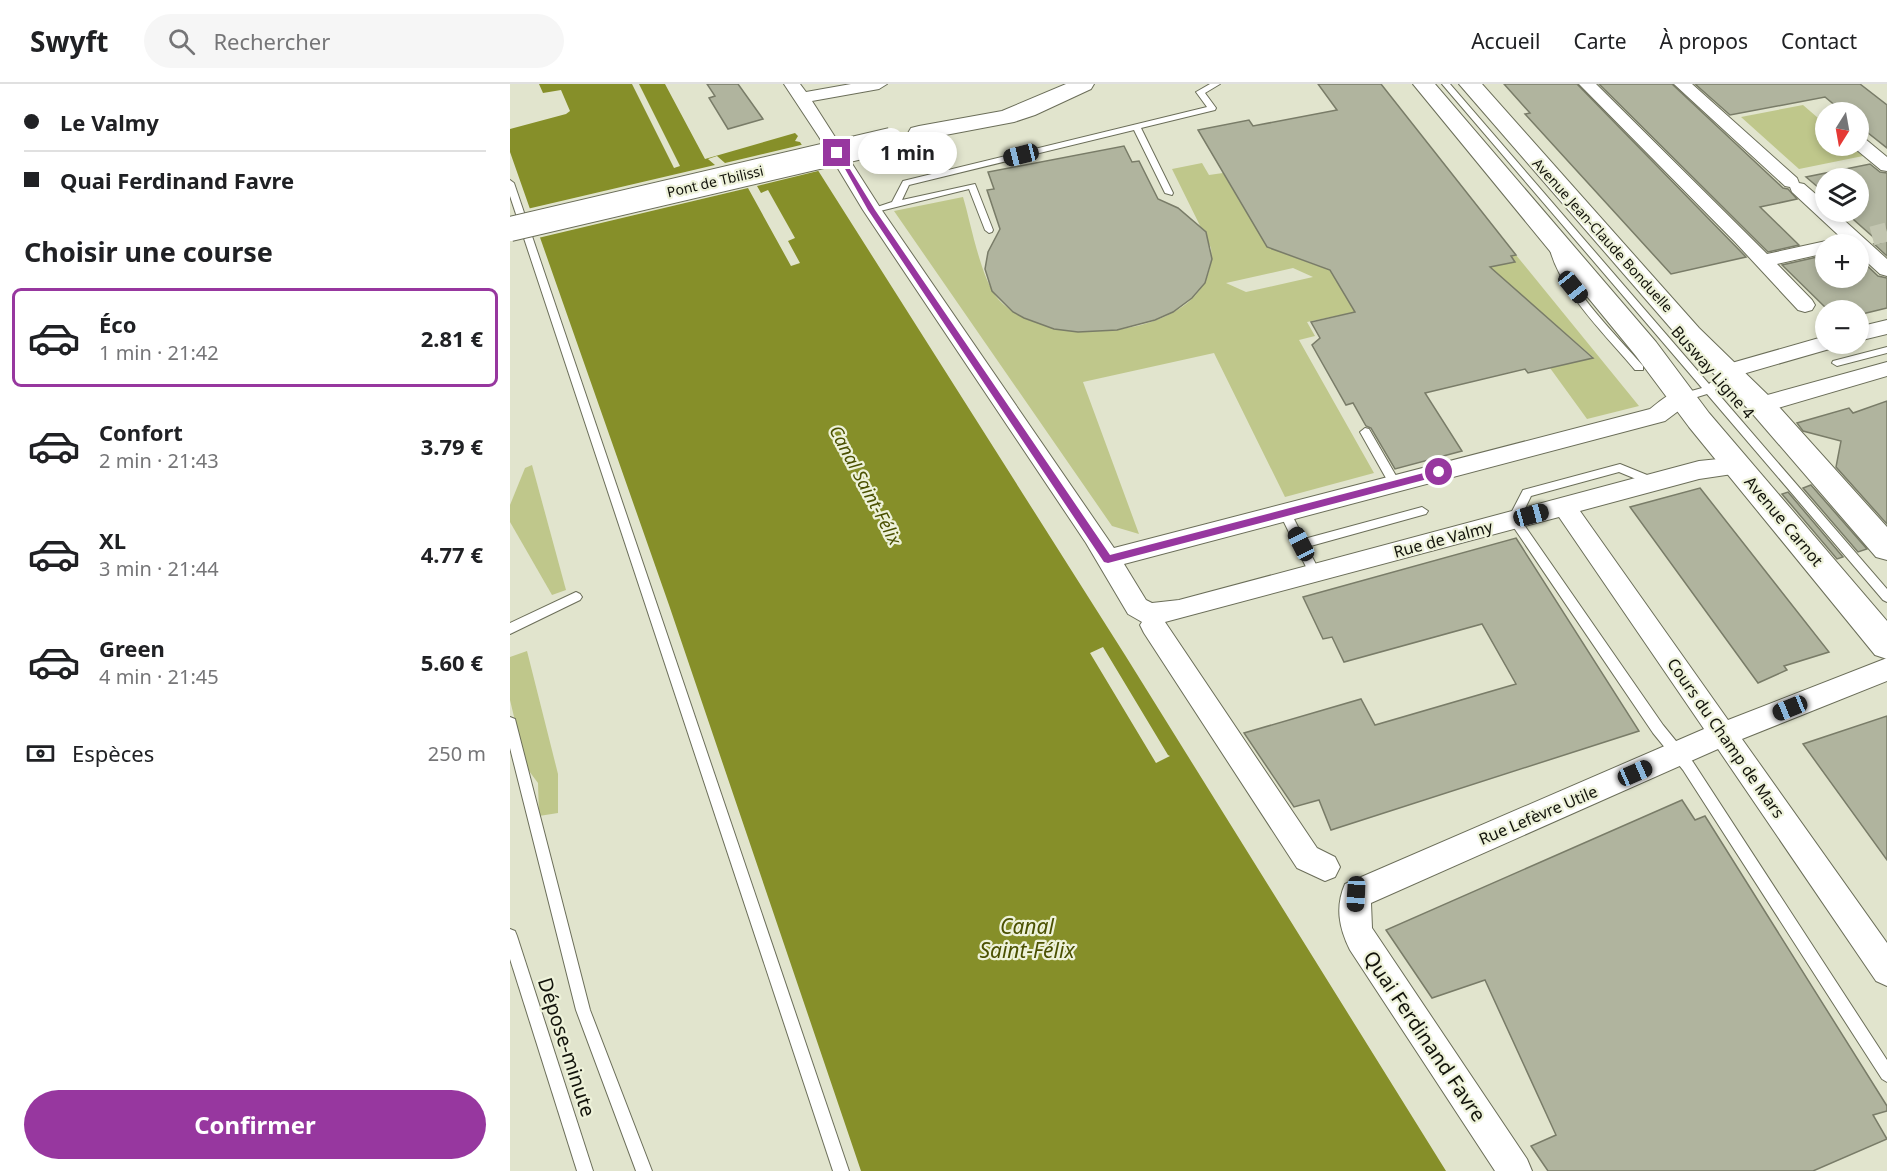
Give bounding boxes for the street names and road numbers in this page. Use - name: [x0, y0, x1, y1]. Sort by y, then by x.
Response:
- street label: Avenue Jean-Claude Bonduelle: [1529, 154, 1677, 316]
- street label: Pont de Tbilissi: [665, 161, 765, 201]
- street label: Busway Ligne 4: [1667, 321, 1759, 423]
- street label: Avenue Carnot: [1740, 471, 1828, 571]
- street label: Rue de Valmy: [1391, 515, 1496, 563]
- street label: Cours du Champ de Mars: [1662, 654, 1790, 822]
- street label: Rue Lefèvre Utile: [1475, 780, 1601, 850]
- street label: Quai Ferdinand Favre: [1358, 945, 1492, 1127]
- street label: Dépose-minute: [532, 974, 602, 1120]

